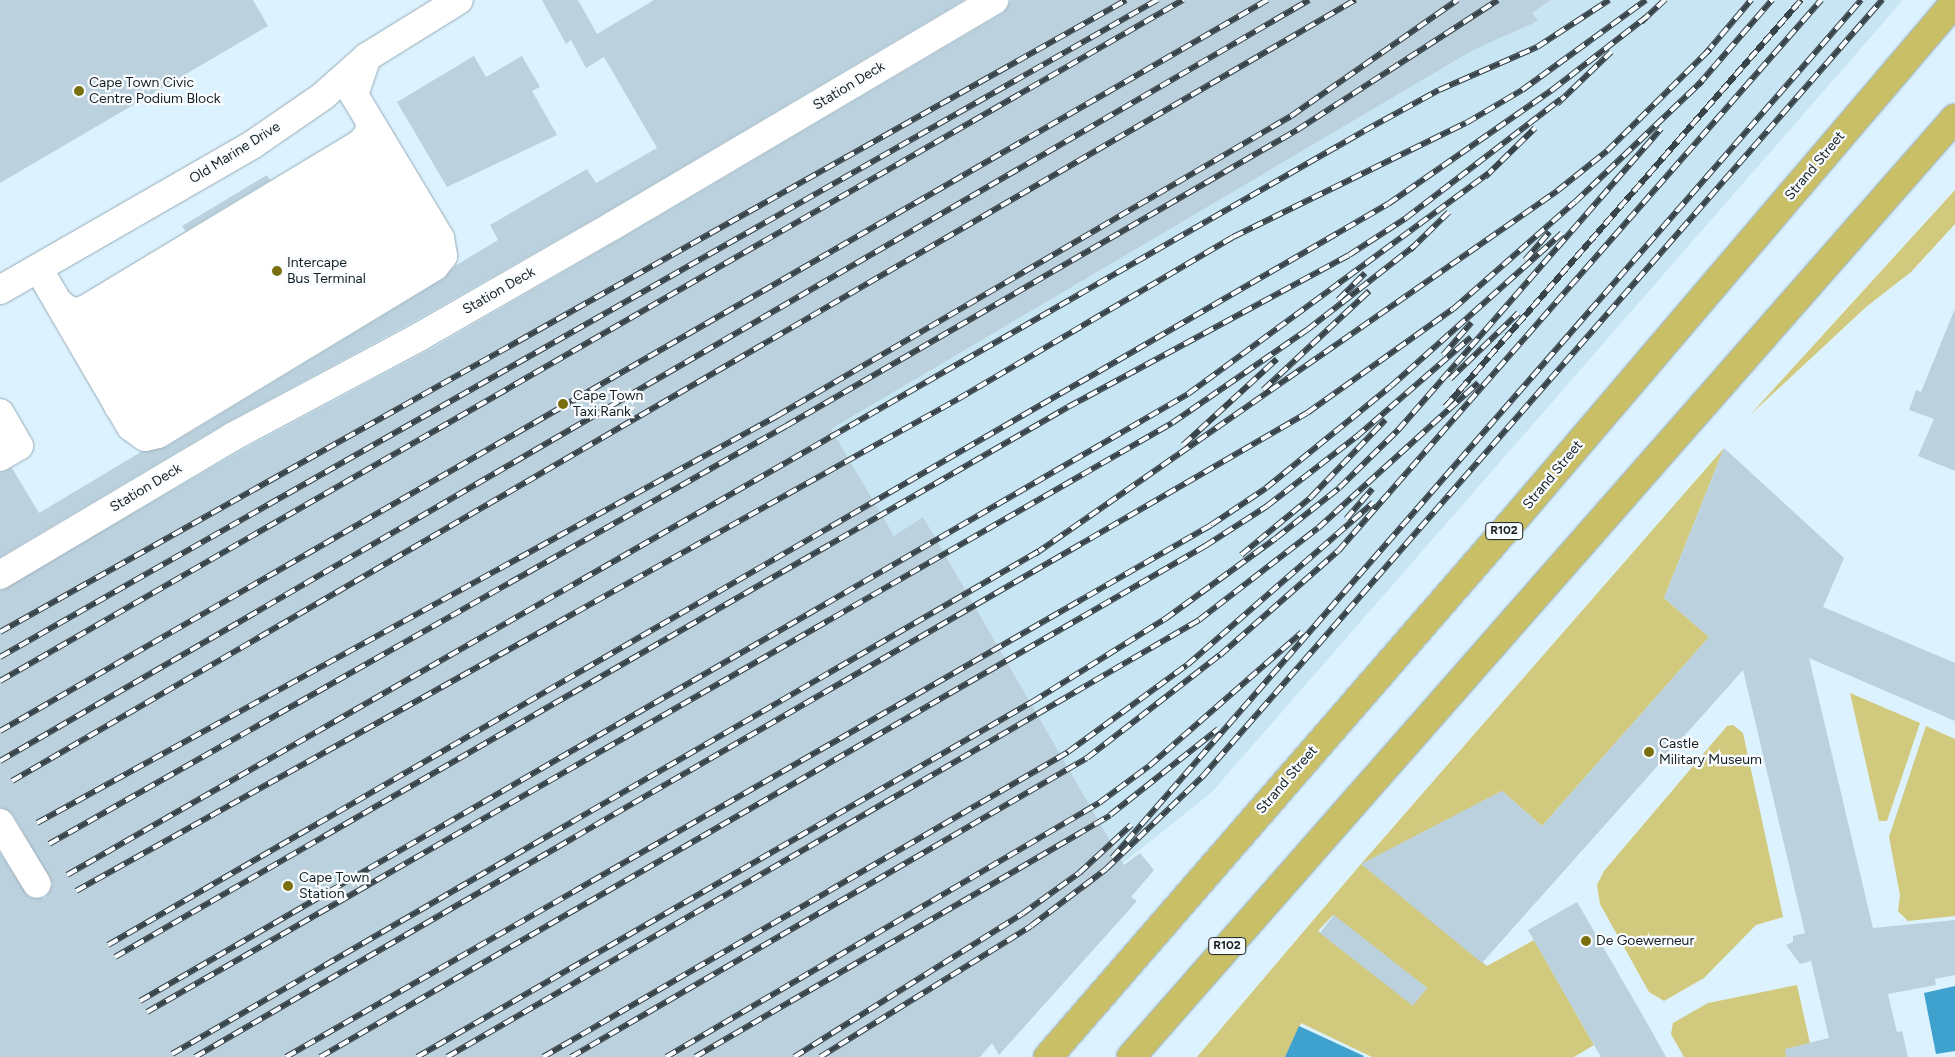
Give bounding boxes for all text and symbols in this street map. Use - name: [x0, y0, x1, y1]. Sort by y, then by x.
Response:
- street label: Station Deck: [810, 58, 888, 114]
- place label: Cape Town Civic Centre Podium Block: [89, 75, 221, 108]
- marker: Cape Town Civic Centre Podium Block: [73, 85, 85, 97]
- street label: Old Marine Drive: [187, 118, 283, 188]
- street label: Strand Street: [1781, 128, 1849, 204]
- place label: Intercape Bus Terminal: [287, 255, 366, 288]
- street label: Station Deck: [460, 264, 538, 318]
- marker: Intercape Bus Terminal: [271, 265, 283, 277]
- place label: Cape Town Taxi Rank: [573, 388, 643, 421]
- marker: Cape Town Taxi Rank: [557, 398, 569, 410]
- street label: Strand Street: [1519, 437, 1587, 513]
- street label: Station Deck: [107, 460, 185, 516]
- road number: R102: [1484, 522, 1524, 540]
- place label: Castle Military Museum: [1659, 736, 1762, 769]
- street label: Strand Street: [1253, 743, 1321, 817]
- marker: Castle Military Museum: [1643, 746, 1655, 758]
- place label: Cape Town Station: [299, 870, 369, 902]
- marker: Cape Town Station: [281, 879, 295, 893]
- place label: De Goewerneur: [1596, 933, 1694, 949]
- marker: De Goewerneur: [1580, 935, 1592, 947]
- road number: R102: [1207, 936, 1247, 956]

